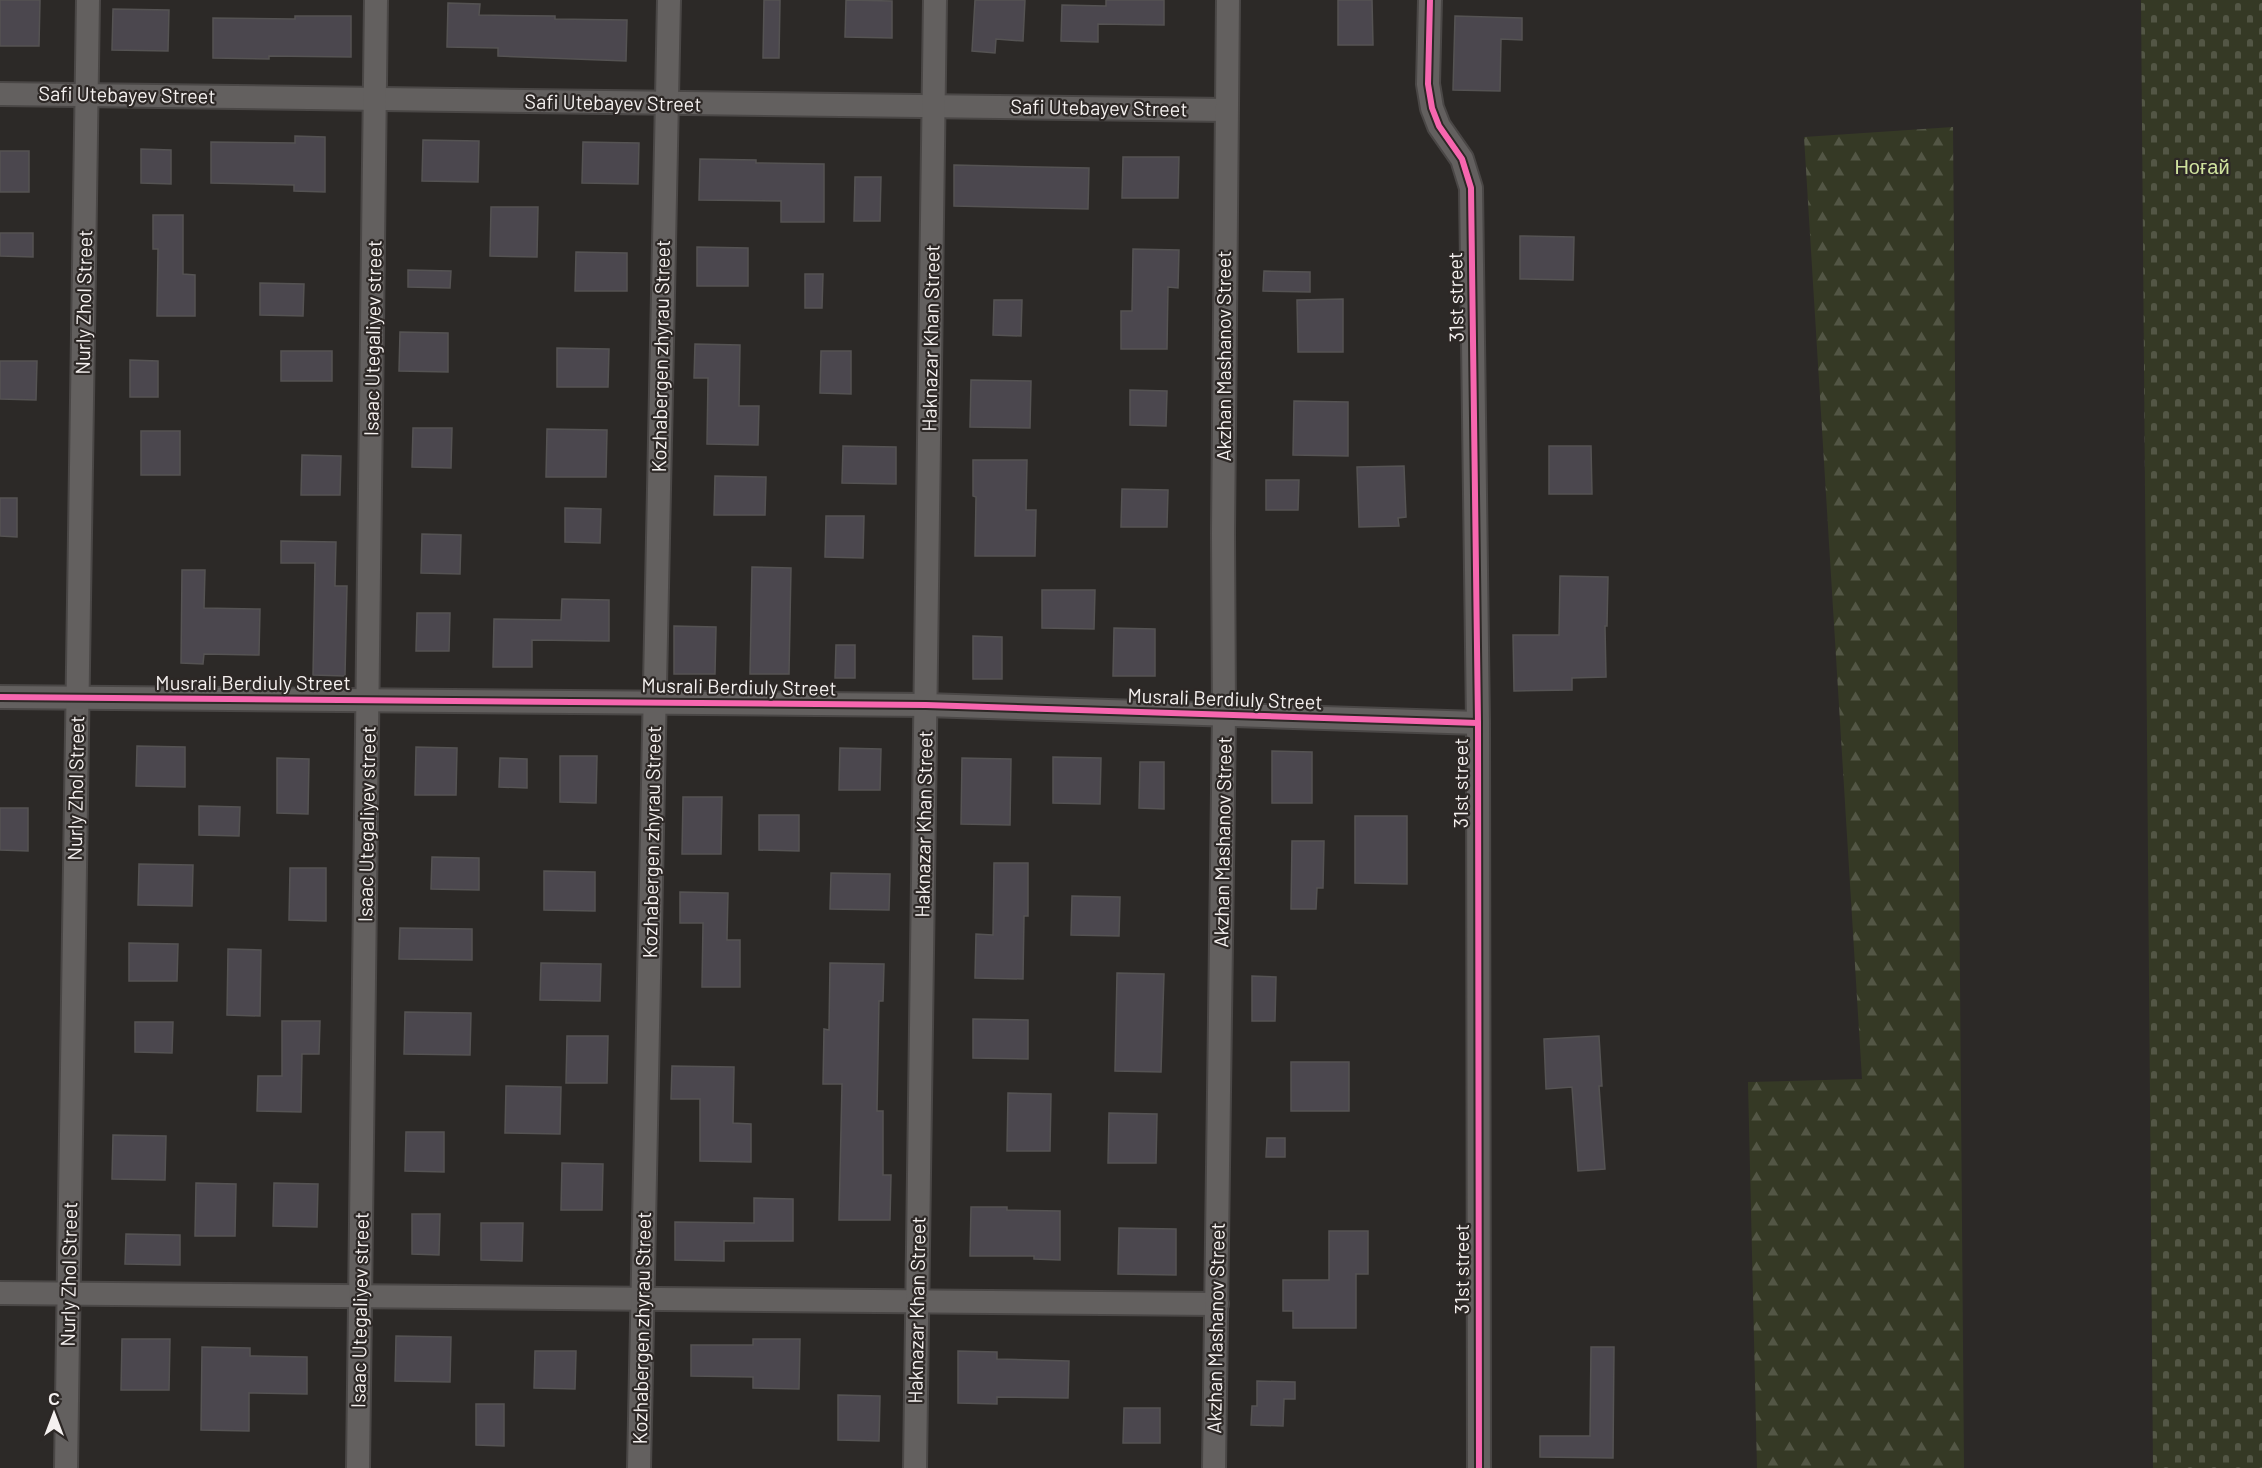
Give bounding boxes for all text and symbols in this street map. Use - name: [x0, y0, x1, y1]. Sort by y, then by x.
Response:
- street label: Safi Utebayev Street: [38, 80, 216, 108]
- street label: Safi Utebayev Street: [524, 88, 702, 116]
- street label: Safi Utebayev Street: [1010, 93, 1188, 121]
- park label: Ноғай: [2174, 154, 2230, 178]
- street label: Nurly Zhol Street: [70, 229, 96, 375]
- street label: Kozhabergen zhyrau Street: [646, 239, 674, 473]
- street label: Isaac Utegaliyev street: [358, 240, 386, 436]
- street label: Haknazar Khan Street: [916, 244, 944, 432]
- street label: Akzhan Mashanov Street: [1211, 250, 1235, 462]
- street label: 31st street: [1442, 252, 1468, 343]
- street label: Musrali Berdiuly Street: [155, 670, 351, 694]
- street label: Musrali Berdiuly Street: [641, 672, 837, 700]
- street label: Musrali Berdiuly Street: [1127, 683, 1323, 713]
- street label: Nurly Zhol Street: [62, 715, 88, 861]
- street label: Kozhabergen zhyrau Street: [637, 725, 665, 959]
- street label: Isaac Utegaliyev street: [352, 726, 380, 922]
- street label: Haknazar Khan Street: [909, 730, 937, 918]
- street label: Akzhan Mashanov Street: [1208, 736, 1236, 948]
- street label: 31st street: [1448, 738, 1472, 828]
- street label: Nurly Zhol Street: [55, 1201, 81, 1347]
- street label: Kozhabergen zhyrau Street: [627, 1211, 655, 1445]
- street label: Isaac Utegaliyev street: [345, 1212, 373, 1408]
- street label: Haknazar Khan Street: [902, 1216, 930, 1404]
- street label: Akzhan Mashanov Street: [1201, 1222, 1229, 1434]
- street label: 31st street: [1449, 1224, 1473, 1314]
- north arrow: [24, 1384, 84, 1444]
- text: С: [48, 1389, 60, 1408]

